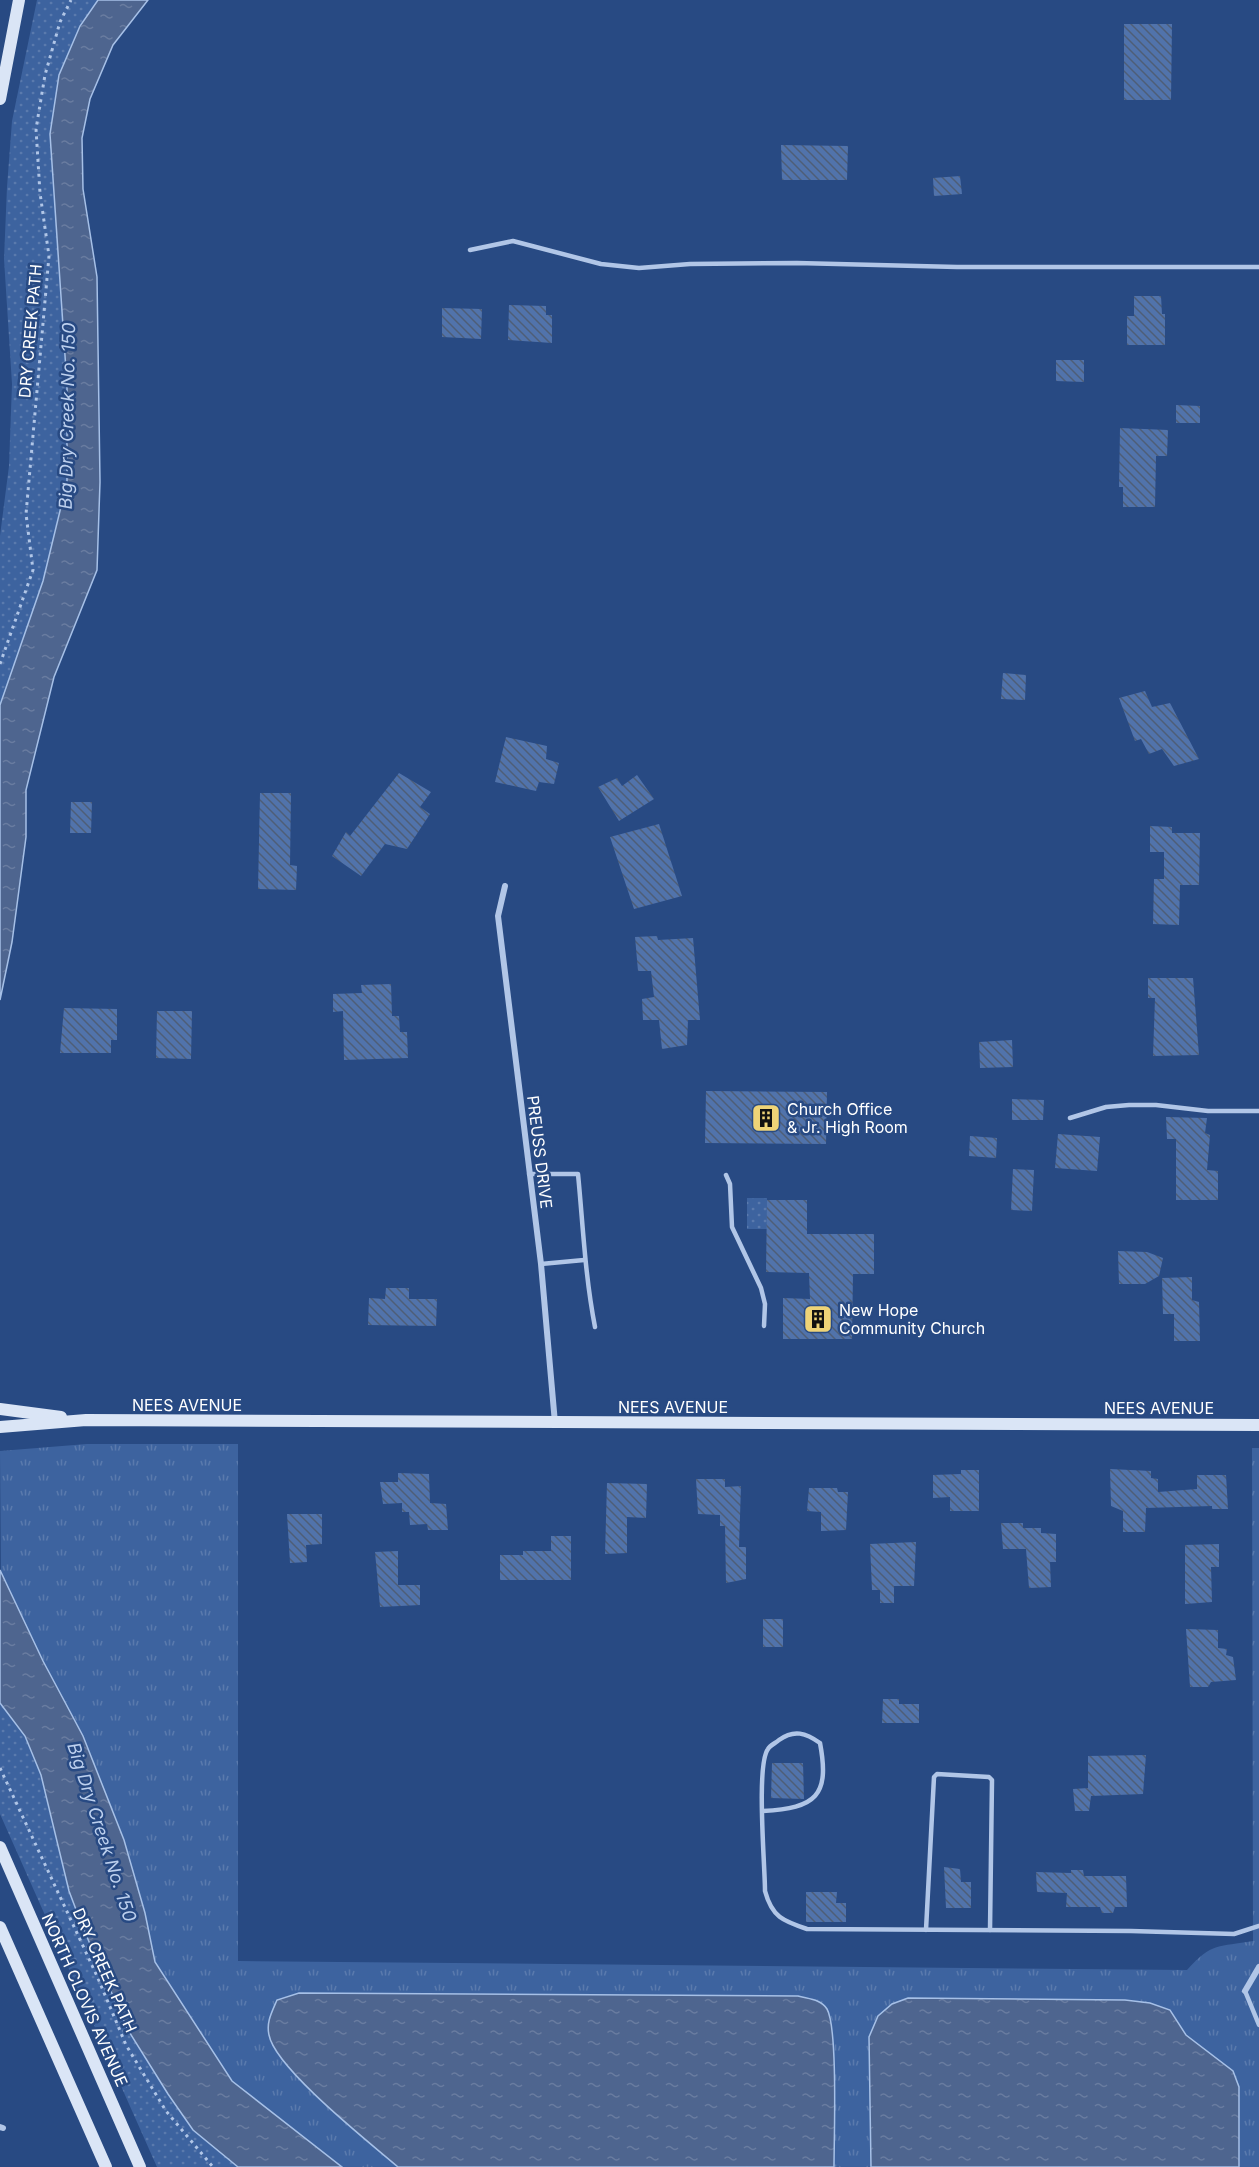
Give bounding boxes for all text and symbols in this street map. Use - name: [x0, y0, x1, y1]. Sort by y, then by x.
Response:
- street label: DRY CREEK PATH: [14, 263, 46, 399]
- water label: Big Dry Creek No. 150: [55, 322, 79, 510]
- street label: PREUSS DRIVE: [523, 1094, 557, 1210]
- place label: Church Office & Jr. High Room: [787, 1099, 908, 1137]
- building icon: Church Office & Jr. High Room: [750, 1102, 782, 1134]
- place label: New Hope Community Church: [839, 1300, 985, 1338]
- building icon: New Hope Community Church: [802, 1303, 834, 1335]
- street label: NEES AVENUE: [132, 1395, 242, 1415]
- street label: NEES AVENUE: [618, 1397, 728, 1417]
- street label: NEES AVENUE: [1104, 1398, 1214, 1418]
- water label: Big Dry Creek No. 150: [63, 1740, 141, 1925]
- street label: DRY CREEK PATH: [69, 1905, 141, 2035]
- street label: NORTH CLOVIS AVENUE: [38, 1910, 132, 2090]

